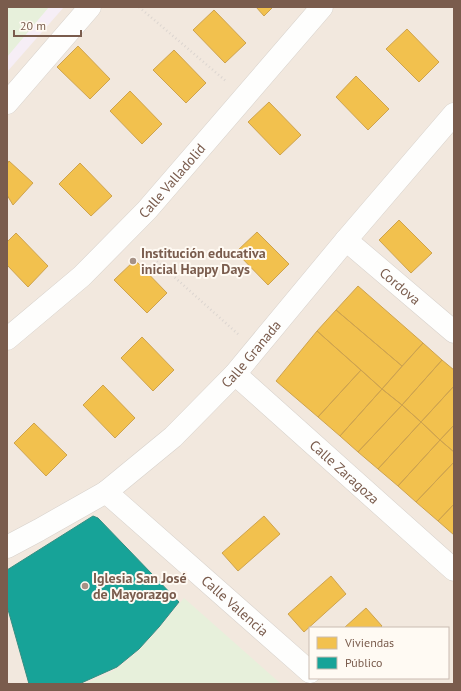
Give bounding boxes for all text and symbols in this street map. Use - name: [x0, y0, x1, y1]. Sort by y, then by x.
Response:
- scale bar: [14, 12, 81, 38]
- text: 20 m: [20, 18, 46, 33]
- street label: Calle Valladolid: [135, 140, 209, 222]
- place label: Institución educativa inicial Happy Days: [141, 244, 266, 278]
- marker: Institución educativa inicial Happy Days: [128, 256, 138, 266]
- street label: Cordova: [376, 264, 424, 309]
- street label: Calle Granada: [217, 316, 285, 392]
- street label: Calle Zaragoza: [306, 436, 383, 508]
- place label: Iglesia San José de Mayorazgo: [93, 569, 187, 603]
- street label: Calle Valencia: [198, 571, 272, 640]
- marker: Iglesia San José de Mayorazgo: [80, 581, 90, 591]
- legend: [309, 627, 449, 679]
- text: Viviendas: [344, 635, 394, 650]
- text: Público: [345, 655, 383, 670]

